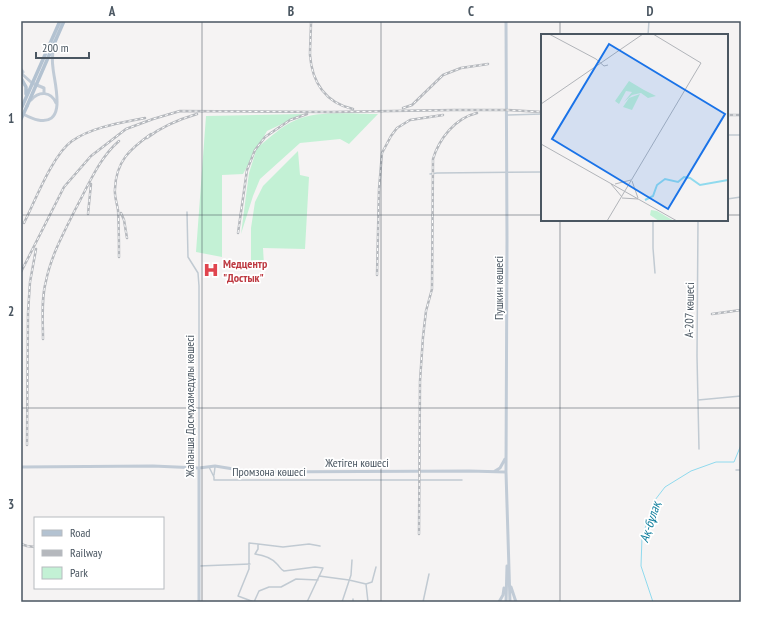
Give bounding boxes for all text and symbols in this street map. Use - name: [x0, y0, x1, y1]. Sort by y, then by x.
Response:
- text: A: [108, 3, 116, 20]
- text: B: [288, 3, 294, 20]
- text: C: [468, 3, 474, 20]
- text: D: [647, 3, 654, 20]
- scale bar: [36, 34, 89, 60]
- inset map: [541, 34, 728, 221]
- text: 200 m: [42, 40, 69, 55]
- text: 1: [8, 110, 14, 127]
- place label: Медцентр "Достык": [223, 256, 268, 285]
- street label: Пушкин көшесі: [491, 256, 506, 320]
- hospital icon: Медцентр "Достык": [202, 261, 220, 279]
- street label: А-207 көшесі: [681, 282, 697, 338]
- text: 2: [8, 303, 14, 320]
- street label: Жаһанша Досмұхамедұлы көшесі: [182, 335, 197, 478]
- street label: Жетіген көшесі: [324, 455, 389, 470]
- street label: Промзона көшесі: [232, 464, 306, 479]
- text: 3: [8, 496, 14, 513]
- water label: Ақ-бұлақ: [635, 498, 665, 545]
- legend: [34, 517, 164, 589]
- text: Road: [70, 525, 90, 540]
- text: Railway: [70, 545, 103, 560]
- text: Park: [70, 565, 88, 580]

